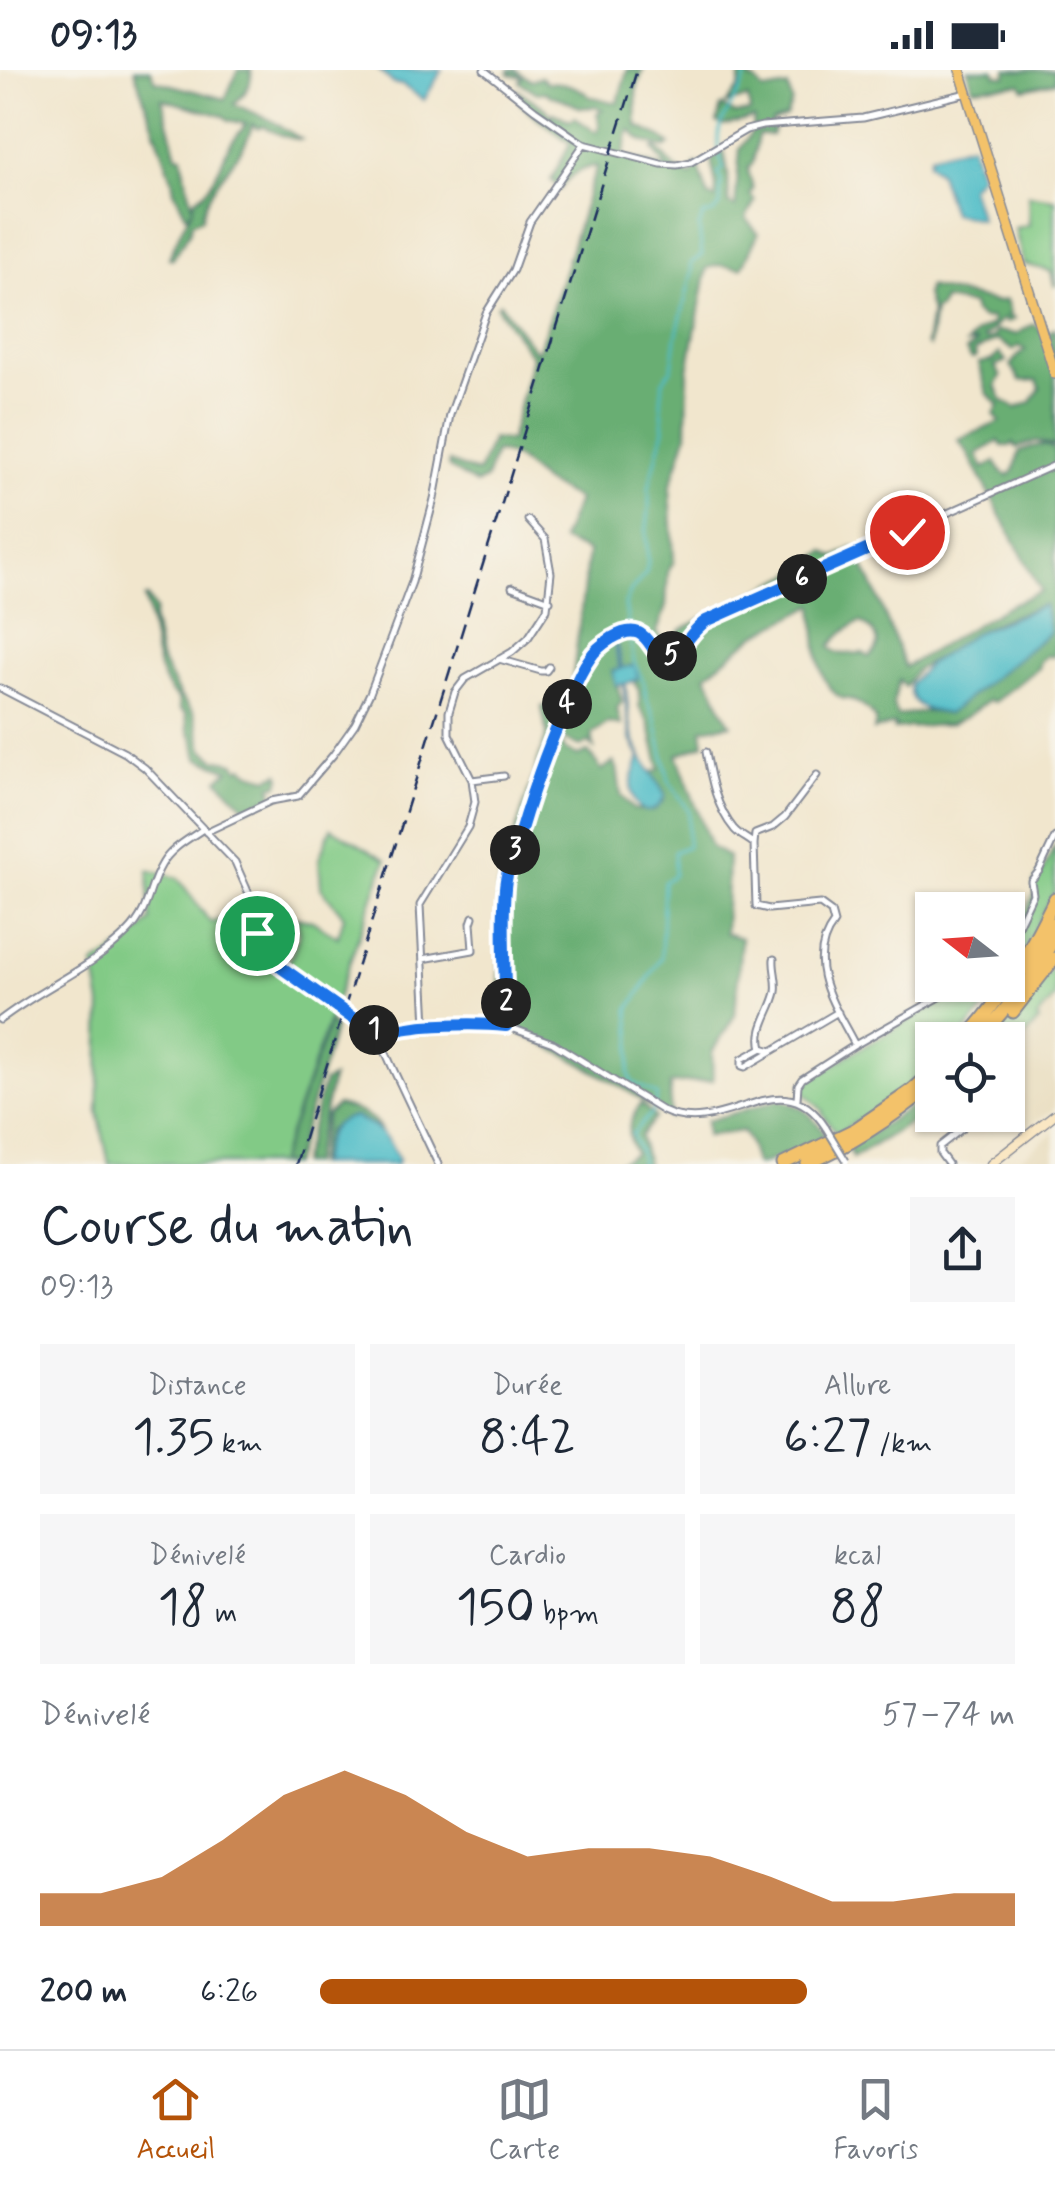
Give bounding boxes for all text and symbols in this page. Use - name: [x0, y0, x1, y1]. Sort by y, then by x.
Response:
- text: 09:13: [50, 11, 137, 60]
- pin: [865, 490, 950, 575]
- icon: check: [880, 505, 935, 560]
- pin: 6: [777, 554, 827, 604]
- text: 6: [795, 560, 809, 597]
- pin: 5: [647, 631, 697, 681]
- text: 5: [664, 637, 680, 674]
- pin: 4: [542, 679, 592, 729]
- text: 4: [559, 685, 575, 722]
- pin: 3: [490, 825, 540, 875]
- text: 3: [509, 831, 521, 868]
- pin: [215, 891, 300, 976]
- north arrow: [915, 892, 1025, 1002]
- map controls: [915, 892, 1025, 1132]
- icon: arrive: [230, 906, 285, 961]
- pin: 2: [481, 978, 531, 1028]
- text: 2: [499, 984, 513, 1021]
- pin: 1: [349, 1005, 399, 1055]
- text: 1: [368, 1011, 380, 1048]
- button: locate: [915, 1022, 1025, 1132]
- text: Course du matin: [40, 1192, 414, 1264]
- button: share: [910, 1197, 1015, 1302]
- text: 09:13: [40, 1266, 113, 1308]
- text: Distance: [148, 1368, 247, 1405]
- text: Durée: [492, 1368, 563, 1405]
- text: Allure: [824, 1368, 891, 1405]
- text: 1.35: [132, 1405, 214, 1471]
- text: 8:42: [479, 1405, 576, 1471]
- text: 6:27: [783, 1405, 871, 1471]
- text: km: [214, 1426, 263, 1463]
- text: /km: [871, 1426, 932, 1463]
- text: Dénivelé: [149, 1538, 246, 1575]
- text: Cardio: [489, 1538, 566, 1575]
- text: kcal: [834, 1538, 881, 1575]
- text: 18: [158, 1575, 207, 1641]
- text: 150: [456, 1575, 535, 1641]
- text: 88: [830, 1575, 885, 1641]
- text: m: [207, 1596, 237, 1633]
- text: bpm: [535, 1596, 599, 1633]
- text: Dénivelé: [40, 1694, 150, 1736]
- text: 57–74 m: [882, 1694, 1015, 1736]
- text: 200 m: [40, 1971, 127, 2013]
- text: 6:26: [200, 1971, 258, 2013]
- tab: Accueil: [137, 2072, 215, 2169]
- tab: Carte: [488, 2072, 560, 2169]
- tab: Favoris: [833, 2072, 918, 2169]

